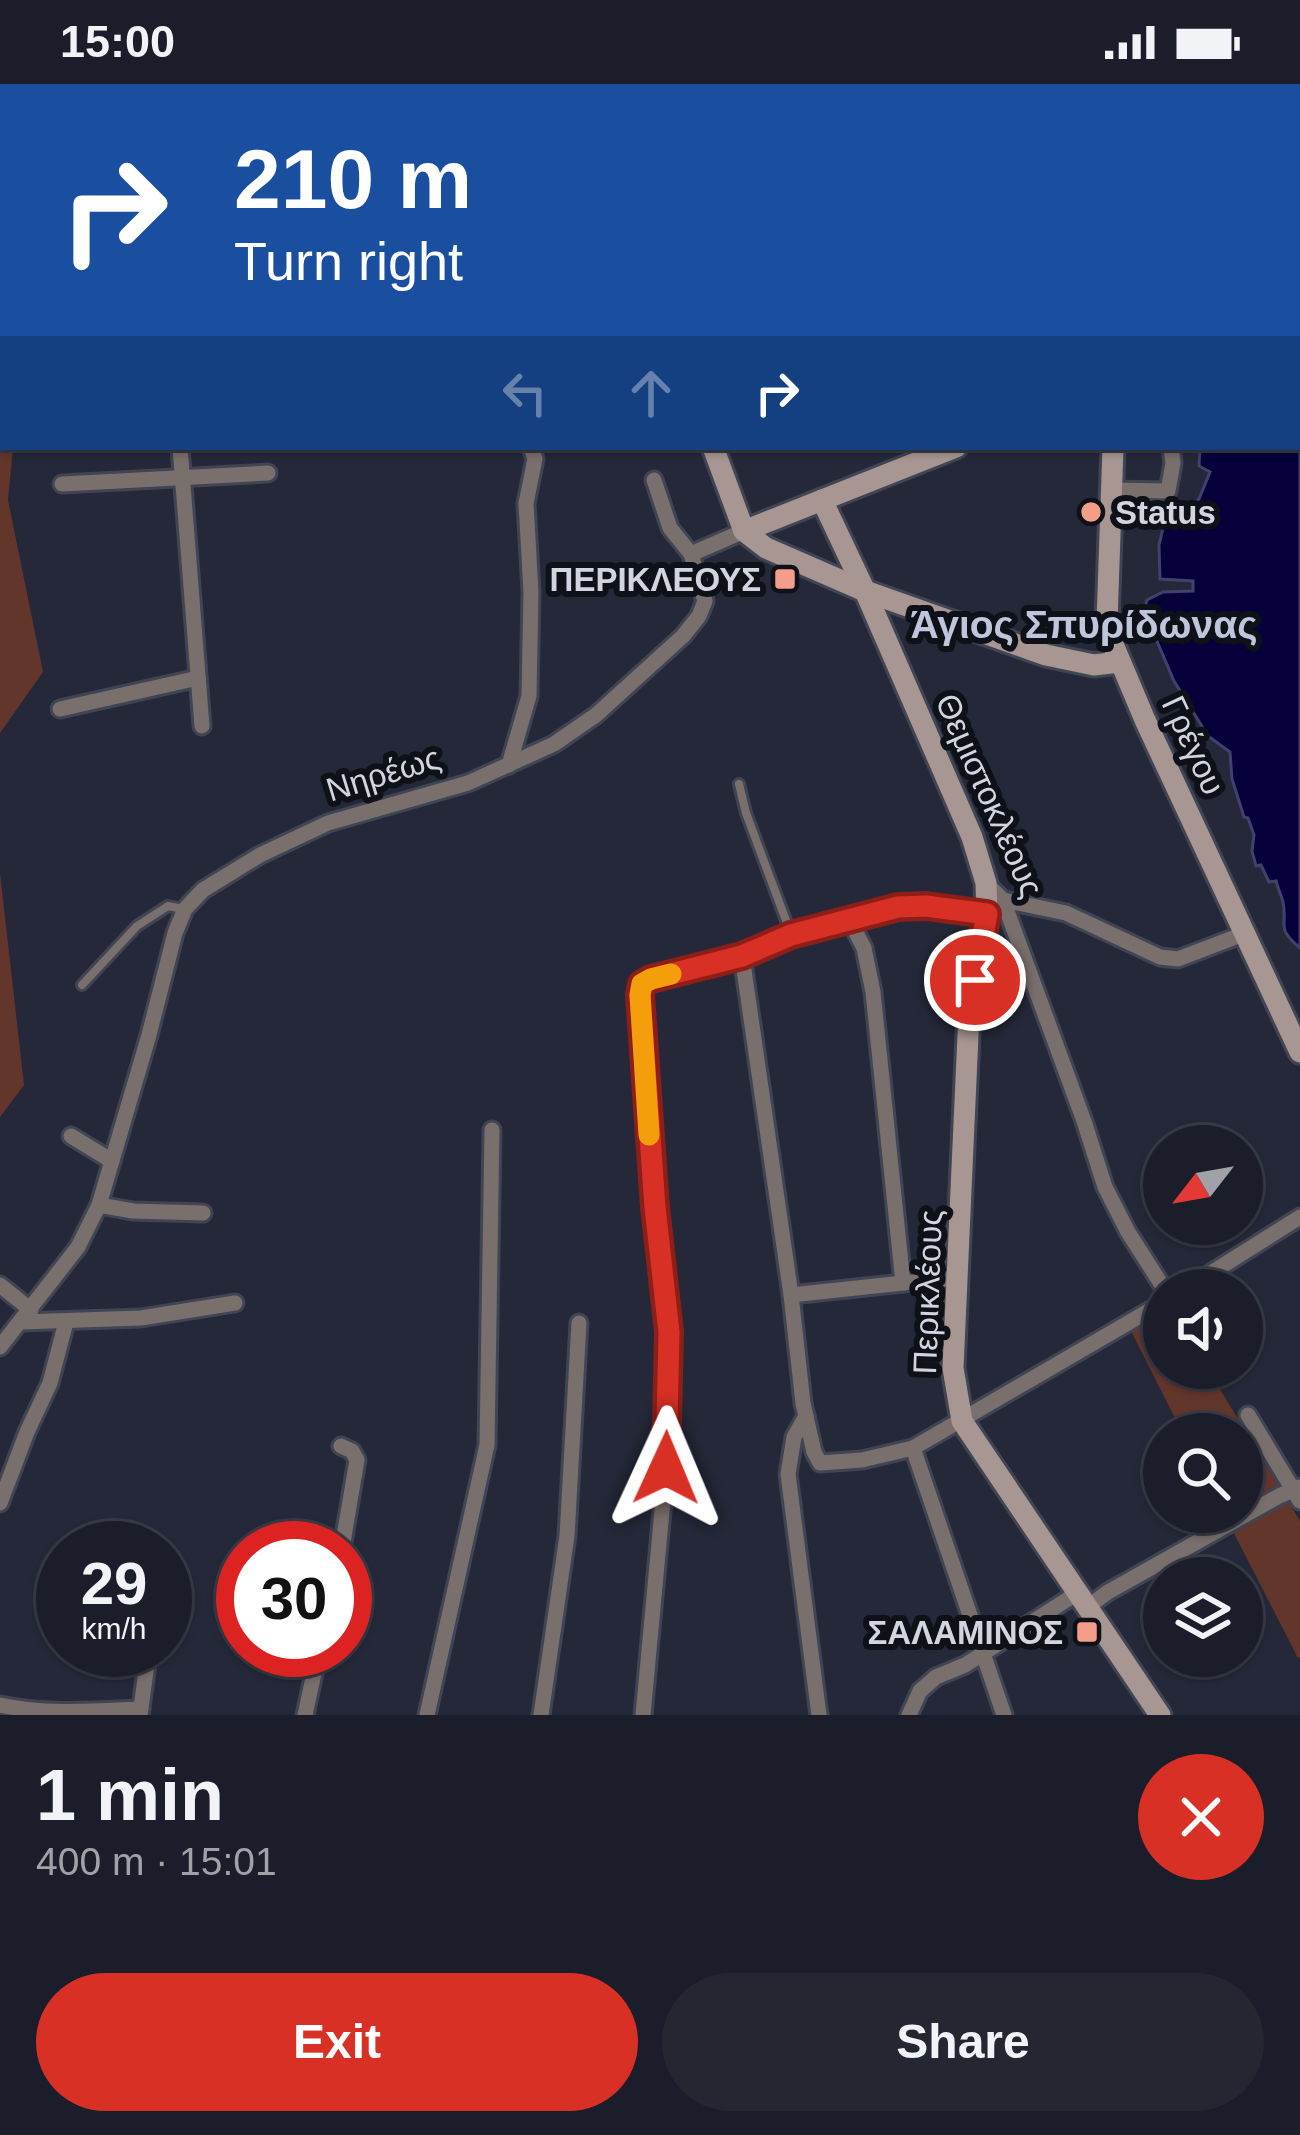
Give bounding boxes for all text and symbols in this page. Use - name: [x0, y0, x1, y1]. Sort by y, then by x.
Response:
- text: 15:00: [60, 16, 175, 67]
- icon: right: [36, 132, 192, 288]
- text: 210 m: [234, 132, 472, 226]
- text: Turn right: [234, 231, 463, 291]
- icon: left: [492, 360, 558, 426]
- icon: ahead: [618, 360, 684, 426]
- icon: right: [744, 360, 810, 426]
- place label: Status: [1115, 494, 1216, 531]
- marker: Status: [1078, 499, 1104, 525]
- place label: ΠΕΡΙΚΛΕΟΥΣ: [550, 561, 761, 598]
- marker: ΠΕΡΙΚΛΕΟΥΣ: [772, 566, 798, 592]
- district label: Άγιος Σπυρίδωνας: [911, 603, 1257, 646]
- street label: Θεμιστοκλέους: [928, 688, 1051, 902]
- street label: Γρέγου: [1155, 690, 1232, 800]
- street label: Νηρέως: [322, 739, 445, 808]
- pin: [924, 929, 1026, 1031]
- icon: arrive: [942, 947, 1008, 1013]
- north arrow: [1143, 1125, 1263, 1245]
- map controls: [1143, 1125, 1263, 1677]
- street label: Περικλέους: [906, 1209, 949, 1375]
- button: sound: [1143, 1269, 1263, 1389]
- position arrow: [603, 1405, 729, 1531]
- button: search: [1143, 1413, 1263, 1533]
- speed limit sign: 30: [216, 1521, 372, 1677]
- text: 29: [81, 1550, 147, 1617]
- button: layers: [1143, 1557, 1263, 1677]
- text: km/h: [81, 1612, 147, 1645]
- place label: ΣΑΛΑΜΙΝΟΣ: [868, 1614, 1063, 1651]
- marker: ΣΑΛΑΜΙΝΟΣ: [1074, 1619, 1100, 1645]
- button: close: [1138, 1754, 1264, 1880]
- text: 1 min: [36, 1755, 224, 1835]
- text: 400 m · 15:01: [36, 1840, 277, 1883]
- button: Exit: [36, 1973, 638, 2111]
- button: Share: [662, 1973, 1264, 2111]

